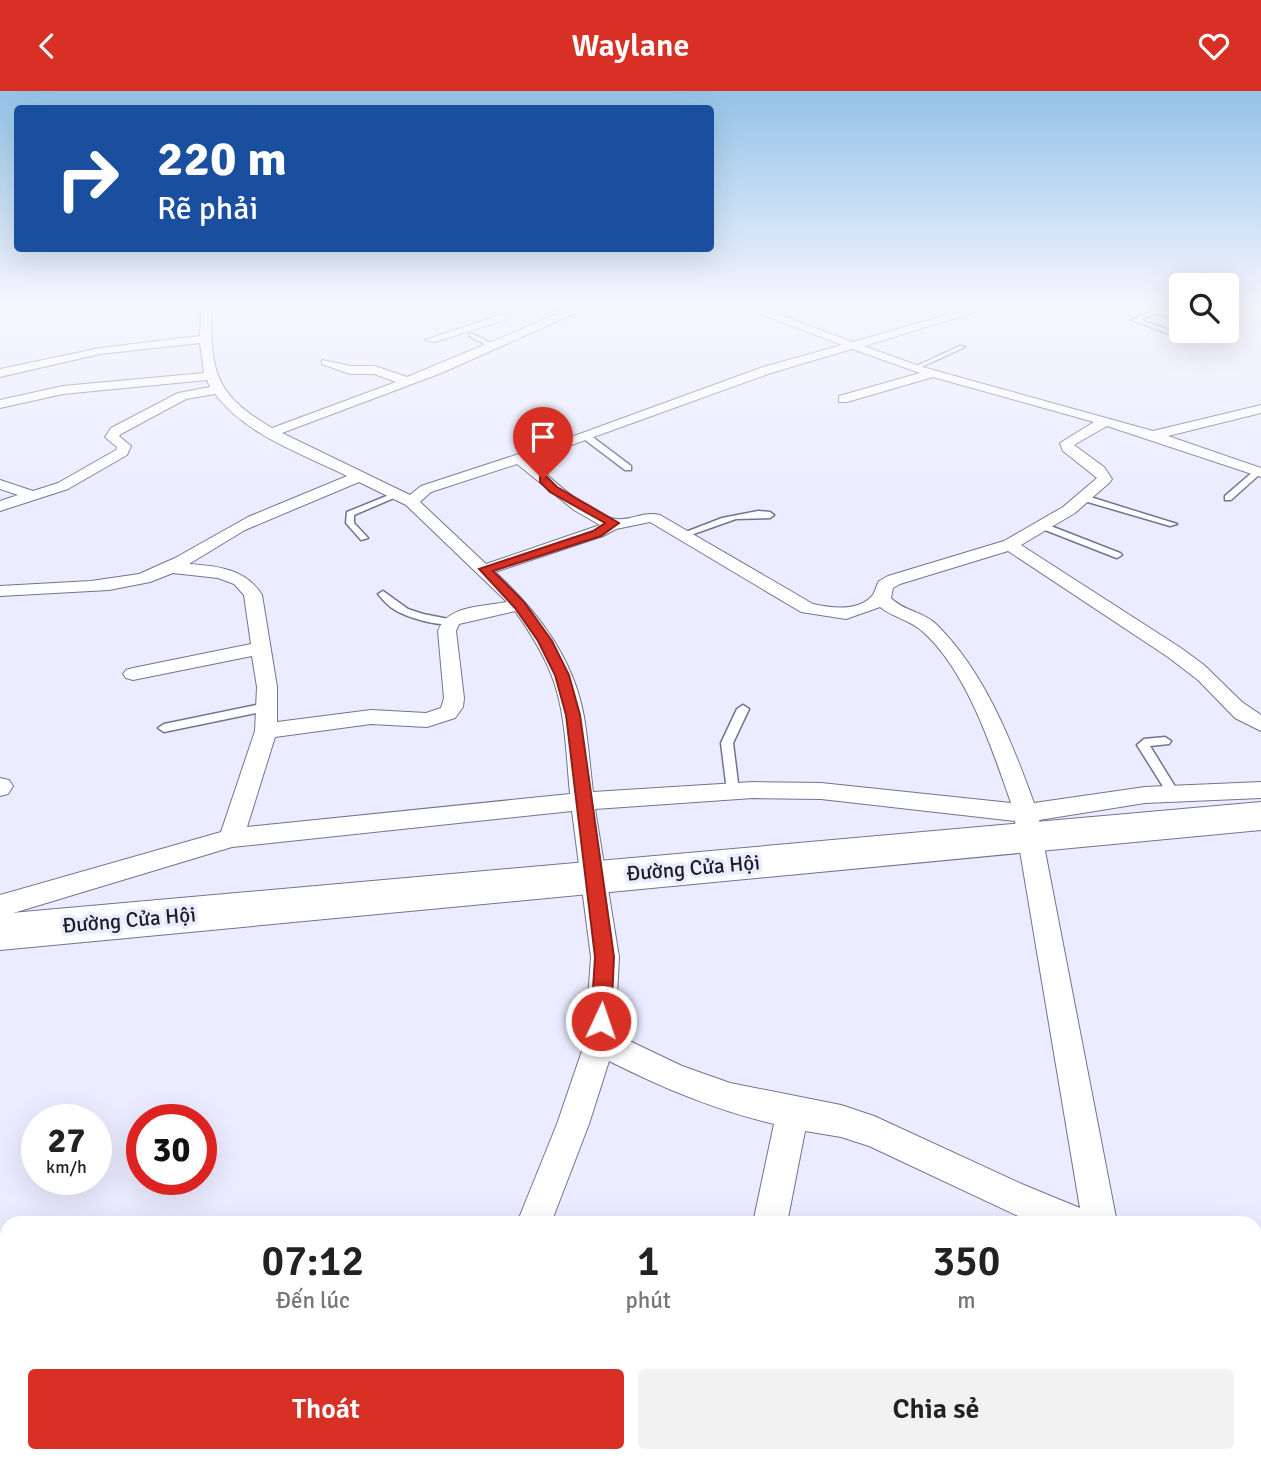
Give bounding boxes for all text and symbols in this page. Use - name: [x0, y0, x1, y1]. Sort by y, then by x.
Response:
- text: Waylane: [572, 26, 689, 65]
- icon: back: [28, 27, 66, 65]
- icon: heart: [1195, 27, 1233, 65]
- text: 220 m: [157, 129, 287, 189]
- icon: right: [42, 133, 133, 224]
- text: Rẽ phải: [157, 189, 258, 228]
- map controls: [1169, 273, 1239, 343]
- button: search: [1169, 273, 1239, 343]
- pin: [513, 407, 573, 479]
- icon: arrive: [524, 418, 562, 456]
- street label: Đường Cửa Hội: [625, 849, 761, 887]
- street label: Đường Cửa Hội: [61, 901, 197, 939]
- position arrow: [564, 984, 638, 1058]
- speed limit sign: 30: [126, 1104, 217, 1195]
- text: 27: [48, 1119, 85, 1162]
- text: km/h: [46, 1156, 87, 1178]
- text: 07:12: [262, 1236, 364, 1287]
- text: 1: [637, 1236, 660, 1287]
- text: 350: [932, 1236, 1000, 1287]
- text: Đến lúc: [276, 1286, 350, 1315]
- text: phút: [626, 1286, 671, 1315]
- text: m: [957, 1286, 976, 1315]
- button: Thoát: [28, 1369, 624, 1449]
- button: Chia sẻ: [638, 1369, 1234, 1449]

